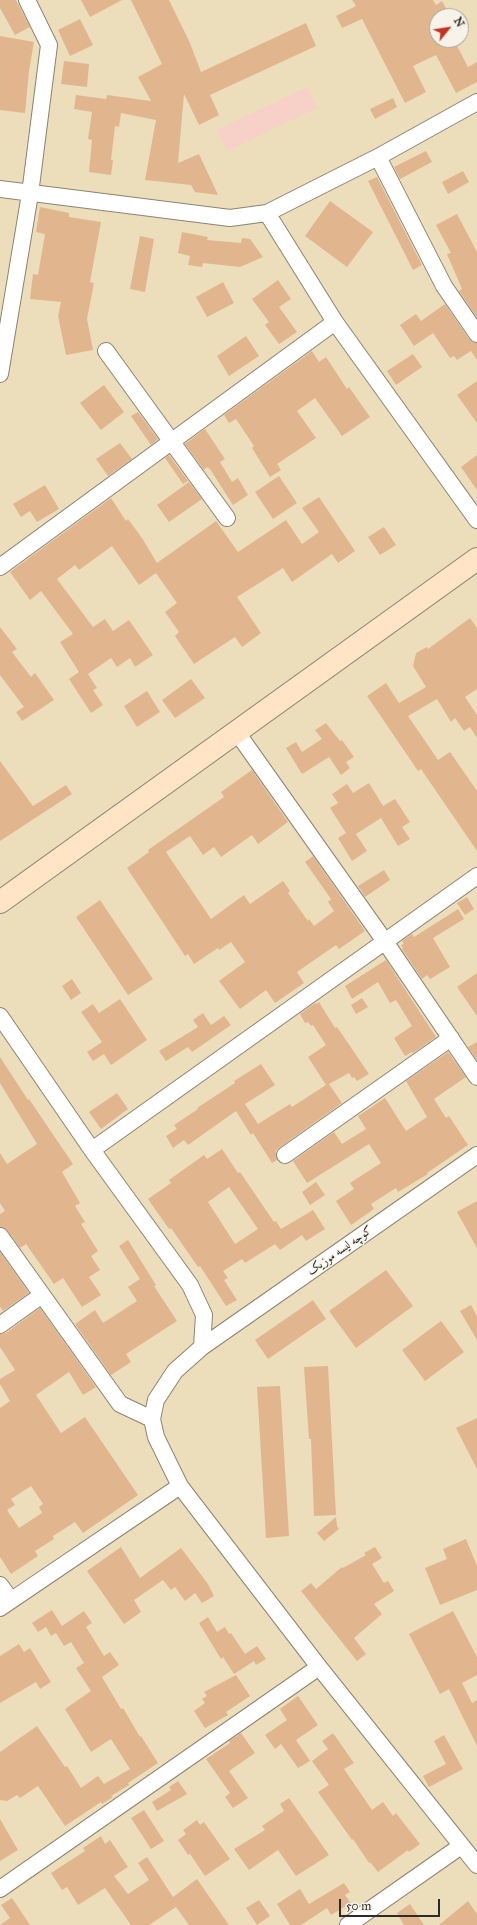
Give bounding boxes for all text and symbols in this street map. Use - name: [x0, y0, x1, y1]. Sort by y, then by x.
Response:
- north arrow: [429, 8, 469, 48]
- text: N: [451, 15, 467, 30]
- street label: کوچه لیسه موزیک: [305, 1223, 375, 1279]
- scale bar: [341, 1891, 442, 1917]
- text: 50 m: [346, 1899, 371, 1913]

